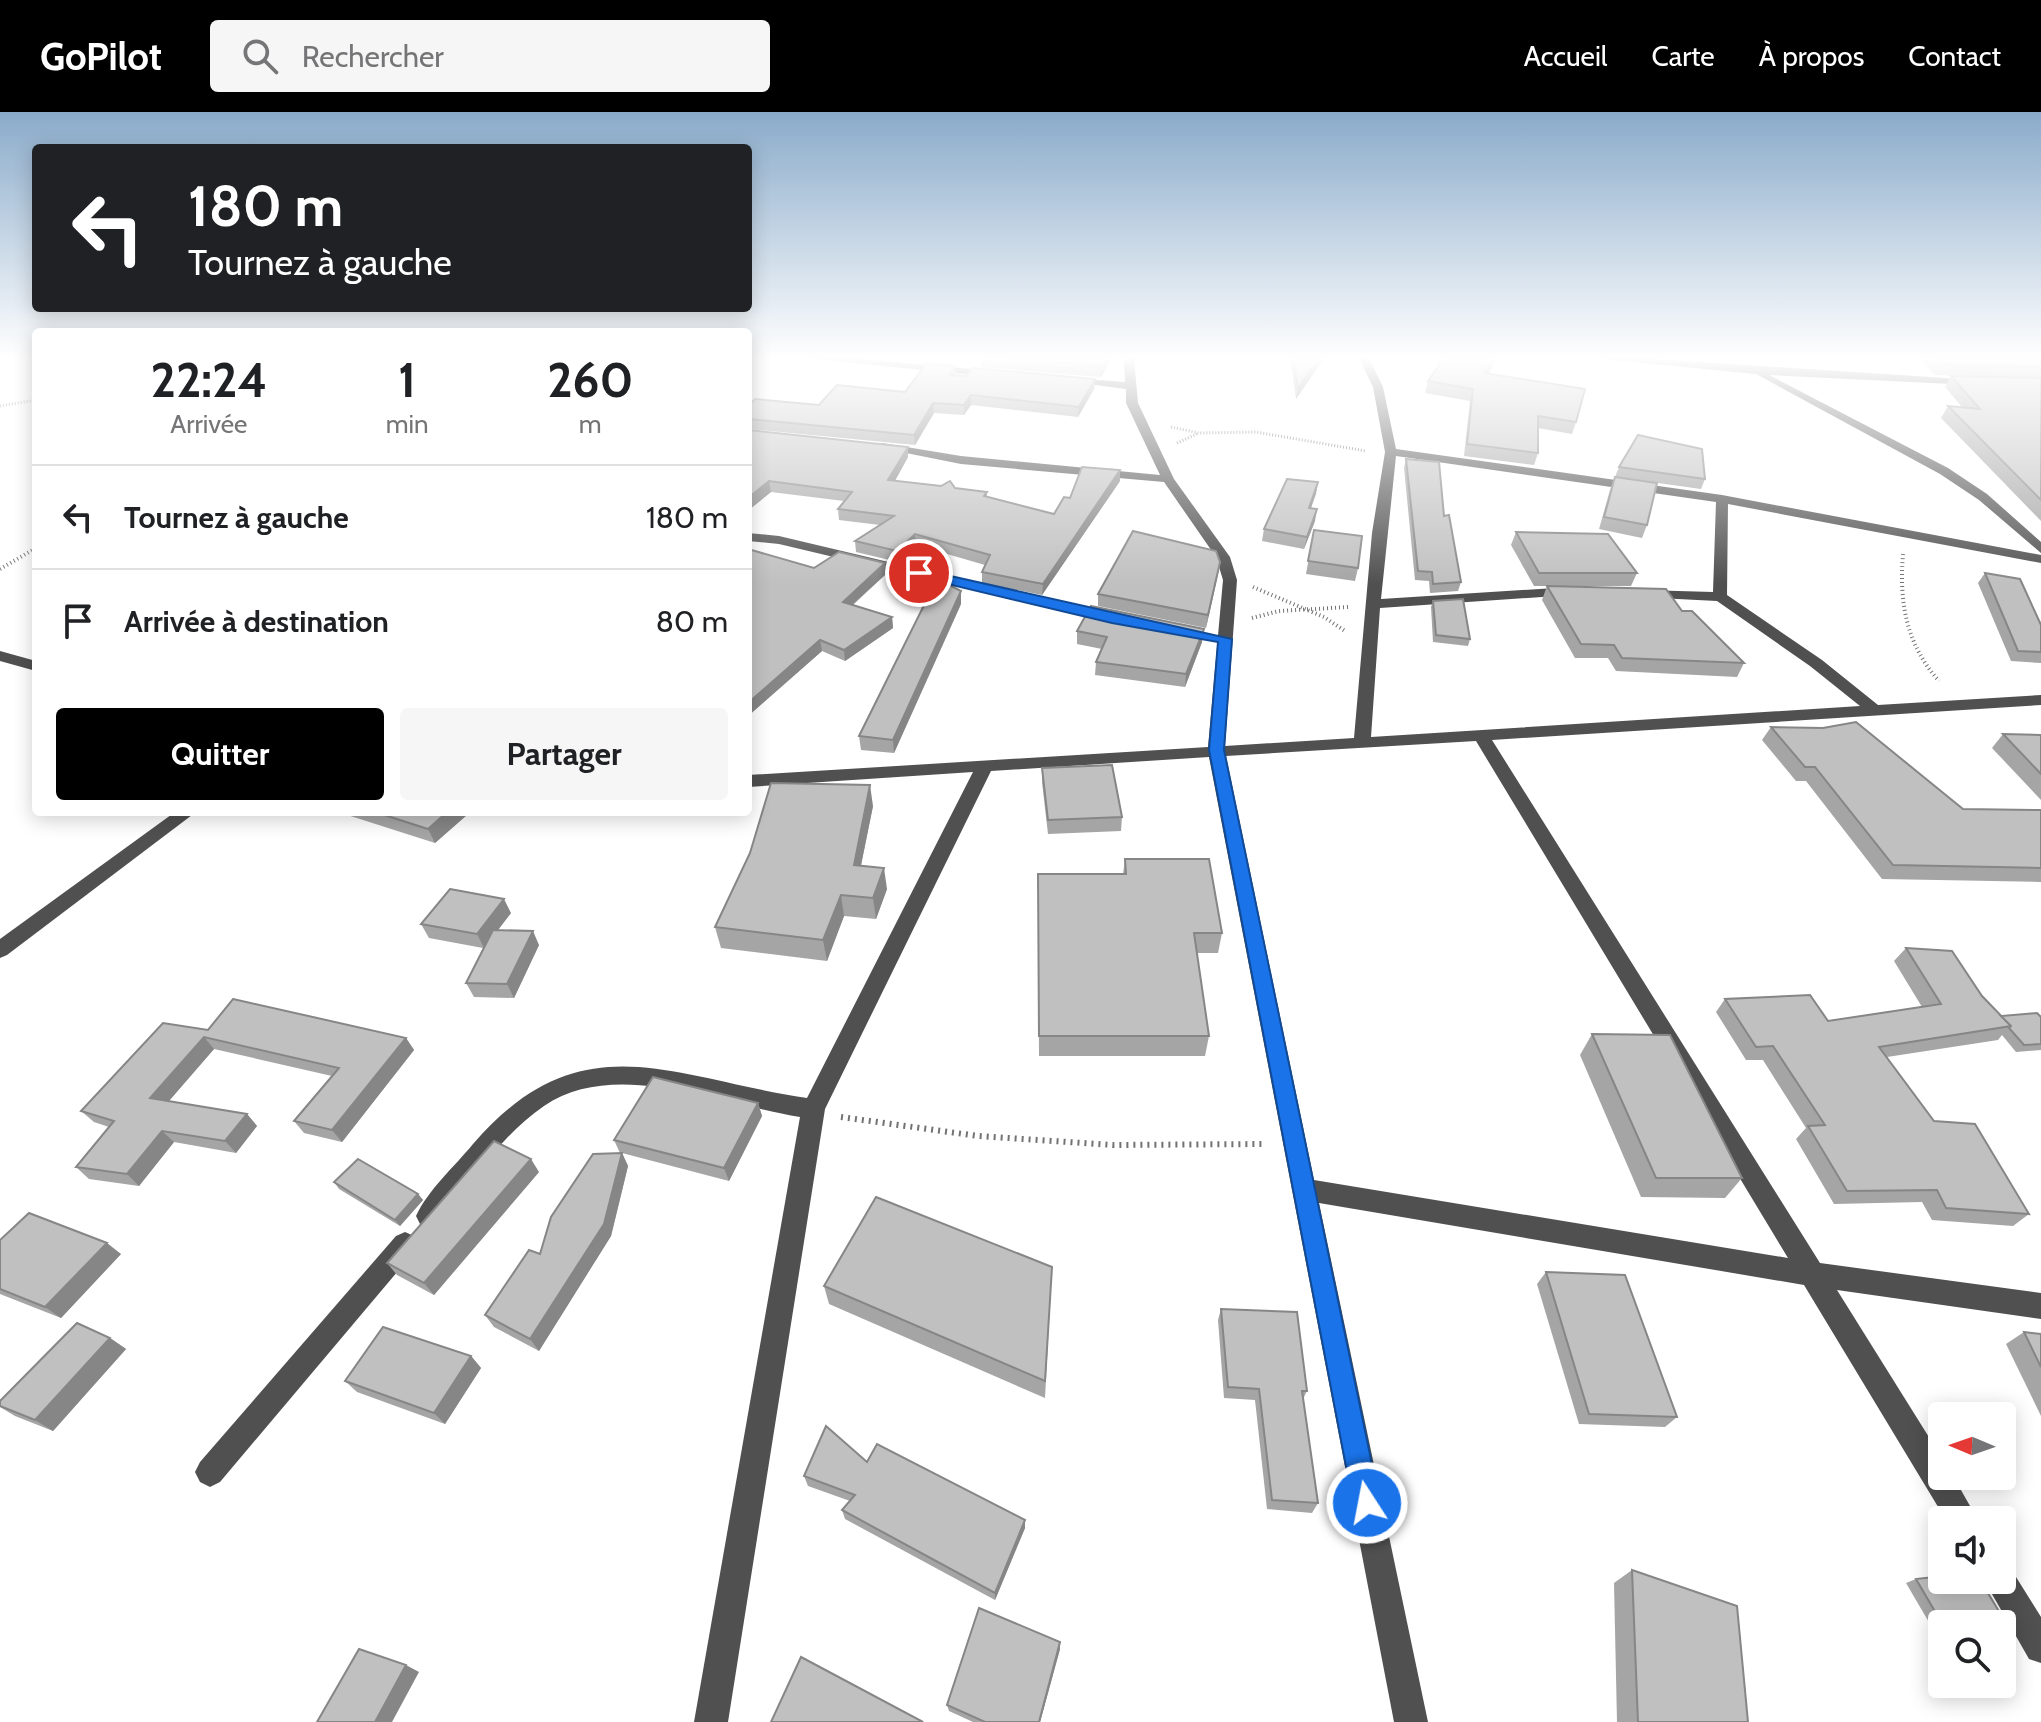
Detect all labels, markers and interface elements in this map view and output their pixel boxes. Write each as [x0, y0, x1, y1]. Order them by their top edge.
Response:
search box [210, 20, 770, 92]
text: GoPilot [40, 33, 162, 80]
icon: search [238, 34, 282, 78]
text: Rechercher [302, 38, 444, 75]
text: Accueil [1524, 39, 1607, 73]
text: Carte [1651, 39, 1715, 73]
text: À propos [1759, 39, 1864, 73]
text: Contact [1908, 39, 2001, 73]
text: 180 m [188, 172, 343, 240]
icon: left [56, 176, 160, 280]
text: Tournez à gauche [188, 240, 452, 284]
text: 22:24 [151, 351, 267, 409]
text: 1 [398, 351, 416, 409]
text: 260 [547, 351, 633, 409]
text: Arrivée [170, 408, 247, 440]
text: min [386, 408, 429, 440]
text: m [579, 408, 602, 440]
icon: left [56, 495, 100, 539]
text: Tournez à gauche [124, 499, 349, 536]
text: 180 m [646, 499, 728, 536]
pin [885, 539, 953, 607]
icon: arrive [897, 551, 941, 595]
icon: arrive [56, 599, 100, 643]
text: Arrivée à destination [124, 603, 389, 640]
text: 80 m [656, 603, 728, 640]
button: Quitter [56, 708, 384, 800]
button: Partager [400, 708, 728, 800]
north arrow [1928, 1402, 2016, 1490]
map controls [1928, 1402, 2016, 1698]
position arrow [1325, 1461, 1409, 1545]
button: sound [1928, 1506, 2016, 1594]
button: search [1928, 1610, 2016, 1698]

